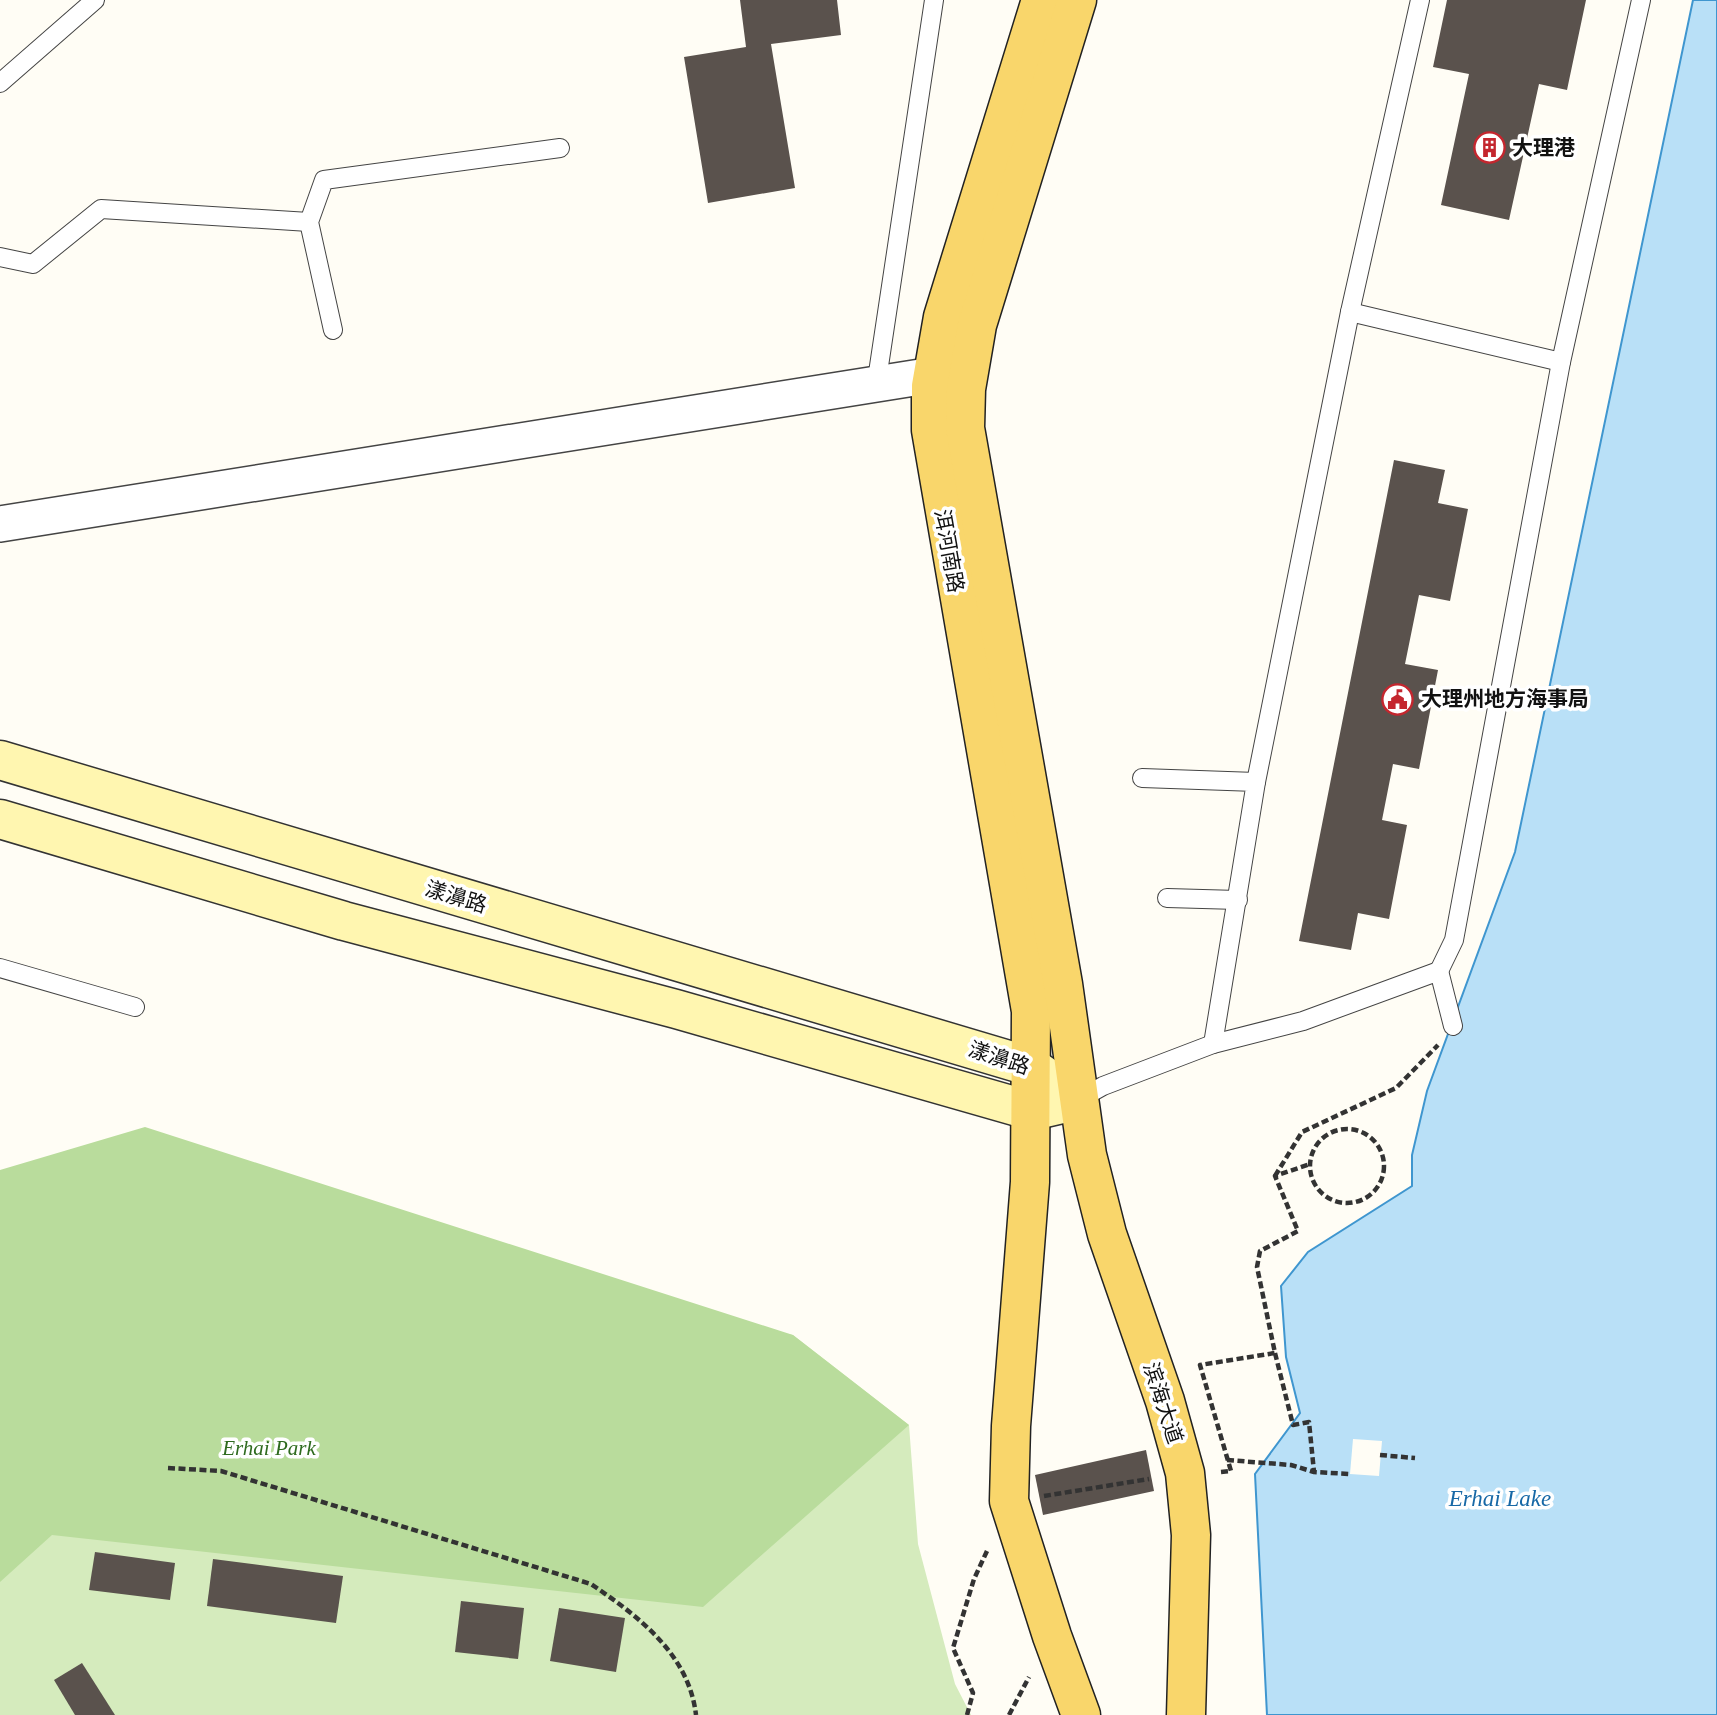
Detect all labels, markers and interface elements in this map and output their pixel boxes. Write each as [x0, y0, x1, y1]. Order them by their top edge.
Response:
building icon: 大理港 [1472, 131, 1506, 165]
place label: 大理港 [1512, 136, 1575, 160]
street label: 洱河南路 [930, 508, 968, 594]
public building icon: 大理州地方海事局 [1381, 682, 1415, 716]
place label: 大理州地方海事局 [1421, 687, 1589, 711]
street label: 漾濞路 [422, 876, 490, 918]
street label: 漾濞路 [965, 1037, 1033, 1079]
street label: 滨海大道 [1139, 1359, 1187, 1447]
park label: Erhai Park [221, 1436, 316, 1460]
water label: Erhai Lake [1448, 1486, 1551, 1511]

